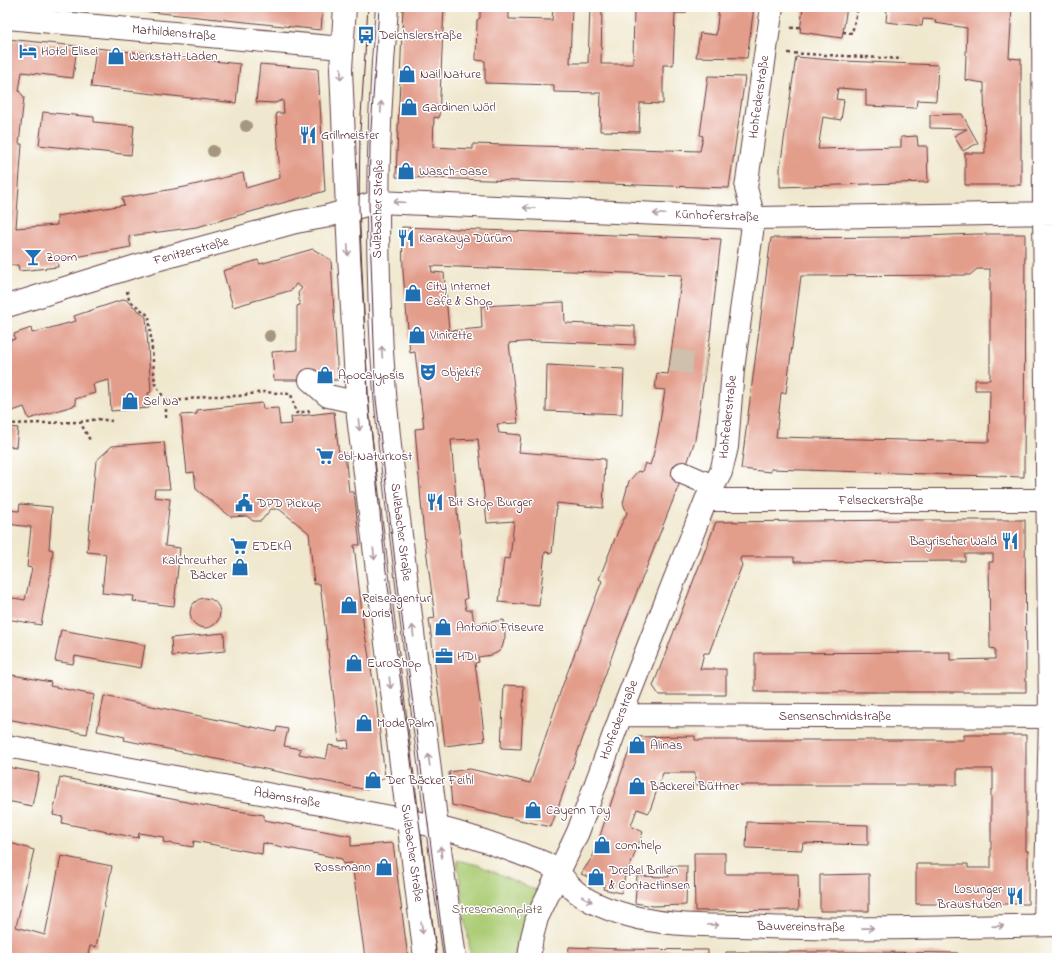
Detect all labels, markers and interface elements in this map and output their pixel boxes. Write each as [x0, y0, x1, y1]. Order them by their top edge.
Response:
street label: Mathildenstraße [131, 20, 217, 46]
bus stop icon: Deichslerstraße [356, 25, 376, 45]
place label: Deichslerstraße [378, 26, 462, 45]
hotel icon: Hotel Elisei [18, 41, 38, 61]
place label: Hotel Elisei [41, 42, 98, 61]
shop icon: Werkstatt-Laden [106, 46, 126, 66]
place label: Werkstatt-Laden [129, 47, 218, 66]
street label: Hohfederstraße [744, 54, 774, 140]
shop icon: Nail Nature [397, 64, 417, 84]
place label: Nail Nature [420, 65, 481, 84]
one-way arrow [337, 67, 345, 80]
shop icon: Gardinen Wörl [399, 97, 419, 117]
place label: Gardinen Wörl [422, 98, 496, 117]
one-way arrow [377, 101, 384, 114]
restaurant icon: Grillmeister [298, 125, 318, 145]
place label: Grillmeister [321, 126, 380, 145]
street label: Sulzbacher Straße [368, 159, 388, 259]
shop icon: Wasch-Oase [396, 161, 416, 181]
place label: Wasch-Oase [419, 162, 488, 181]
one-way arrow [393, 199, 406, 206]
one-way arrow [523, 205, 536, 212]
street label: Künhoferstraße [675, 205, 759, 227]
one-way arrow [653, 210, 666, 218]
restaurant icon: Karakaya Dürüm [396, 228, 416, 248]
place label: Karakaya Dürüm [419, 229, 512, 249]
street label: Fenitzerstraße [150, 232, 231, 270]
one-way arrow [345, 243, 352, 256]
bar icon: Zoom [23, 247, 43, 267]
place label: Zoom [46, 248, 77, 267]
place label: City Internet Cafe & Shop [426, 277, 493, 311]
shop icon: City Internet Cafe & Shop [403, 283, 423, 303]
shop icon: Vinirette [407, 325, 427, 345]
place label: Vinirette [429, 326, 472, 345]
one-way arrow [378, 346, 386, 359]
theatre icon: Objektf [418, 362, 438, 382]
place label: Objektf [441, 363, 482, 382]
shop icon: Apocalypsis [315, 365, 335, 385]
place label: Apocalypsis [338, 366, 405, 386]
street label: Hohfederstraße [714, 374, 742, 460]
shop icon: Sel Na [120, 391, 140, 411]
place label: Sel Na [143, 392, 178, 411]
one-way arrow [355, 418, 362, 431]
supermarket icon: ebl-Naturkost [315, 446, 335, 466]
place label: ebl-Naturkost [338, 447, 413, 466]
street label: Sulzbacher Straße [386, 482, 416, 582]
street label: Felseckerstraße [838, 491, 924, 510]
restaurant icon: Bit Stop Burger [425, 492, 445, 512]
public building icon: DPD Pickup [234, 493, 254, 513]
place label: Bit Stop Burger [447, 493, 533, 513]
place label: DPD Pickup [256, 494, 321, 513]
restaurant icon: Bayrischer Wald [1000, 531, 1020, 551]
place label: Bayrischer Wald [908, 532, 998, 552]
supermarket icon: EDEKA [229, 536, 249, 556]
place label: EDEKA [252, 537, 292, 556]
one-way arrow [370, 547, 378, 560]
place label: Kalchreuther Bäcker [162, 551, 228, 585]
shop icon: Kalchreuther Bäcker [230, 557, 250, 577]
place label: Reiseagentur Noris [362, 589, 432, 623]
shop icon: Reiseagentur Noris [339, 595, 359, 615]
shop icon: Antonio Friseure [433, 617, 453, 637]
place label: Antonio Friseure [456, 618, 544, 637]
one-way arrow [409, 625, 417, 638]
office icon: HDI [434, 646, 454, 666]
place label: HDI [457, 647, 477, 666]
shop icon: EuroShop [344, 653, 364, 673]
place label: EuroShop [367, 654, 421, 673]
one-way arrow [386, 676, 394, 689]
street label: Hohfederstraße [595, 677, 643, 763]
street label: Sensenschmidstraße [779, 707, 891, 726]
shop icon: Mode Palm [354, 713, 374, 733]
place label: Mode Palm [377, 714, 434, 733]
shop icon: Alinas [627, 735, 647, 755]
place label: Alinas [650, 736, 683, 755]
one-way arrow [425, 754, 433, 767]
shop icon: Der Bäcker Feihl [363, 770, 383, 790]
place label: Der Bäcker Feihl [385, 771, 474, 790]
shop icon: Bäckerei Büttner [627, 776, 647, 796]
place label: Bäckerei Büttner [649, 777, 740, 796]
street label: Adamstraße [252, 783, 322, 813]
shop icon: Cayenn Toy [523, 800, 543, 820]
place label: Cayenn Toy [546, 801, 610, 821]
street label: Sulzbacher Straße [396, 803, 428, 903]
shop icon: com.help [592, 835, 612, 855]
place label: com.help [615, 836, 662, 855]
one-way arrow [437, 845, 445, 858]
shop icon: Rossmann [374, 857, 394, 877]
place label: Rossmann [314, 858, 371, 877]
place label: Dreßel Brillen & Contactlinsen [608, 861, 690, 895]
shop icon: Dreßel Brillen & Contactlinsen [586, 867, 606, 887]
place label: Losunger Braustuben [936, 880, 1003, 914]
restaurant icon: Losunger Braustuben [1005, 886, 1025, 906]
one-way arrow [581, 896, 593, 903]
park label: Stresemannplatz [452, 900, 543, 919]
street label: Bauvereinstraße [756, 917, 845, 937]
one-way arrow [418, 921, 425, 934]
one-way arrow [706, 921, 719, 929]
one-way arrow [991, 922, 1004, 930]
one-way arrow [861, 924, 874, 932]

